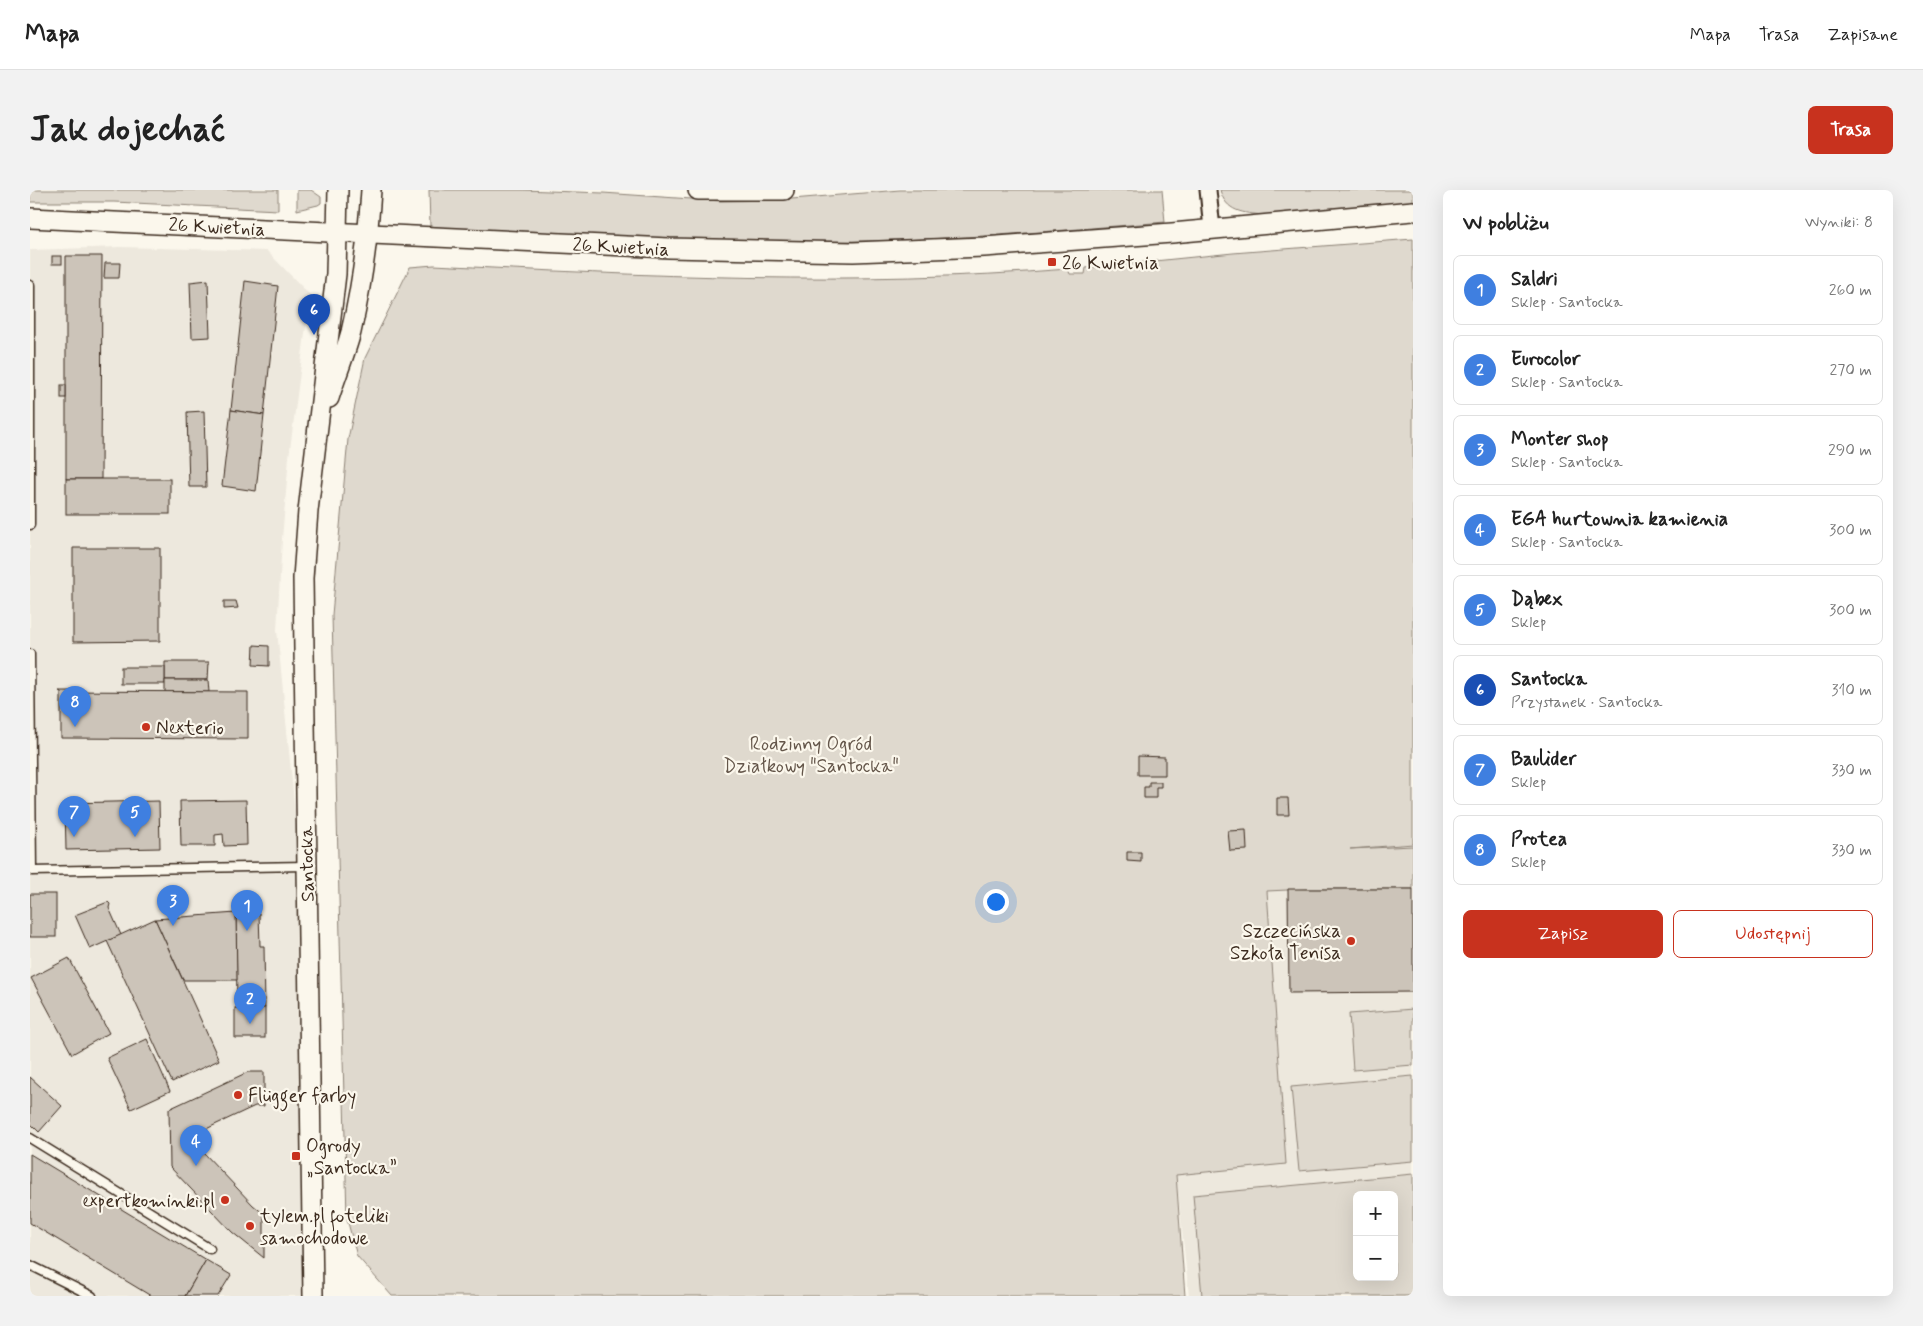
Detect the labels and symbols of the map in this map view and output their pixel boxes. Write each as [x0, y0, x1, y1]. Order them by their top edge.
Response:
street label: 26 Kwietnia [168, 212, 266, 243]
street label: 26 Kwietnia [572, 232, 670, 263]
place label: 26 Kwietnia [1062, 251, 1159, 276]
marker: 26 Kwietnia [1046, 256, 1058, 268]
pin: 6 [298, 294, 330, 335]
pin: 8 [59, 686, 91, 727]
place label: Nexterio [156, 716, 224, 741]
marker: Nexterio [140, 721, 152, 733]
park label: Rodzinny Ogród Działkowy "Santocka" [723, 732, 899, 779]
pin: 7 [58, 796, 90, 837]
pin: 5 [119, 796, 151, 837]
street label: Santocka [294, 825, 321, 902]
pin: 3 [157, 885, 189, 926]
your location [983, 889, 1009, 915]
pin: 1 [231, 890, 263, 931]
place label: Szczecińska Szkoła Tenisa [1230, 919, 1341, 966]
marker: Szczecińska Szkoła Tenisa [1345, 935, 1357, 947]
pin: 2 [234, 983, 266, 1024]
place label: Flügger farby [248, 1084, 356, 1112]
marker: Flügger farby [232, 1089, 244, 1101]
pin: 4 [180, 1125, 212, 1166]
place label: Ogrody „Santocka” [306, 1134, 397, 1181]
marker: Ogrody „Santocka” [290, 1150, 302, 1162]
place label: expertkominki.pl [82, 1189, 215, 1214]
marker: expertkominki.pl [219, 1194, 231, 1206]
place label: tylem.pl foteliki samochodowe [259, 1204, 389, 1251]
marker: tylem.pl foteliki samochodowe [244, 1220, 256, 1232]

